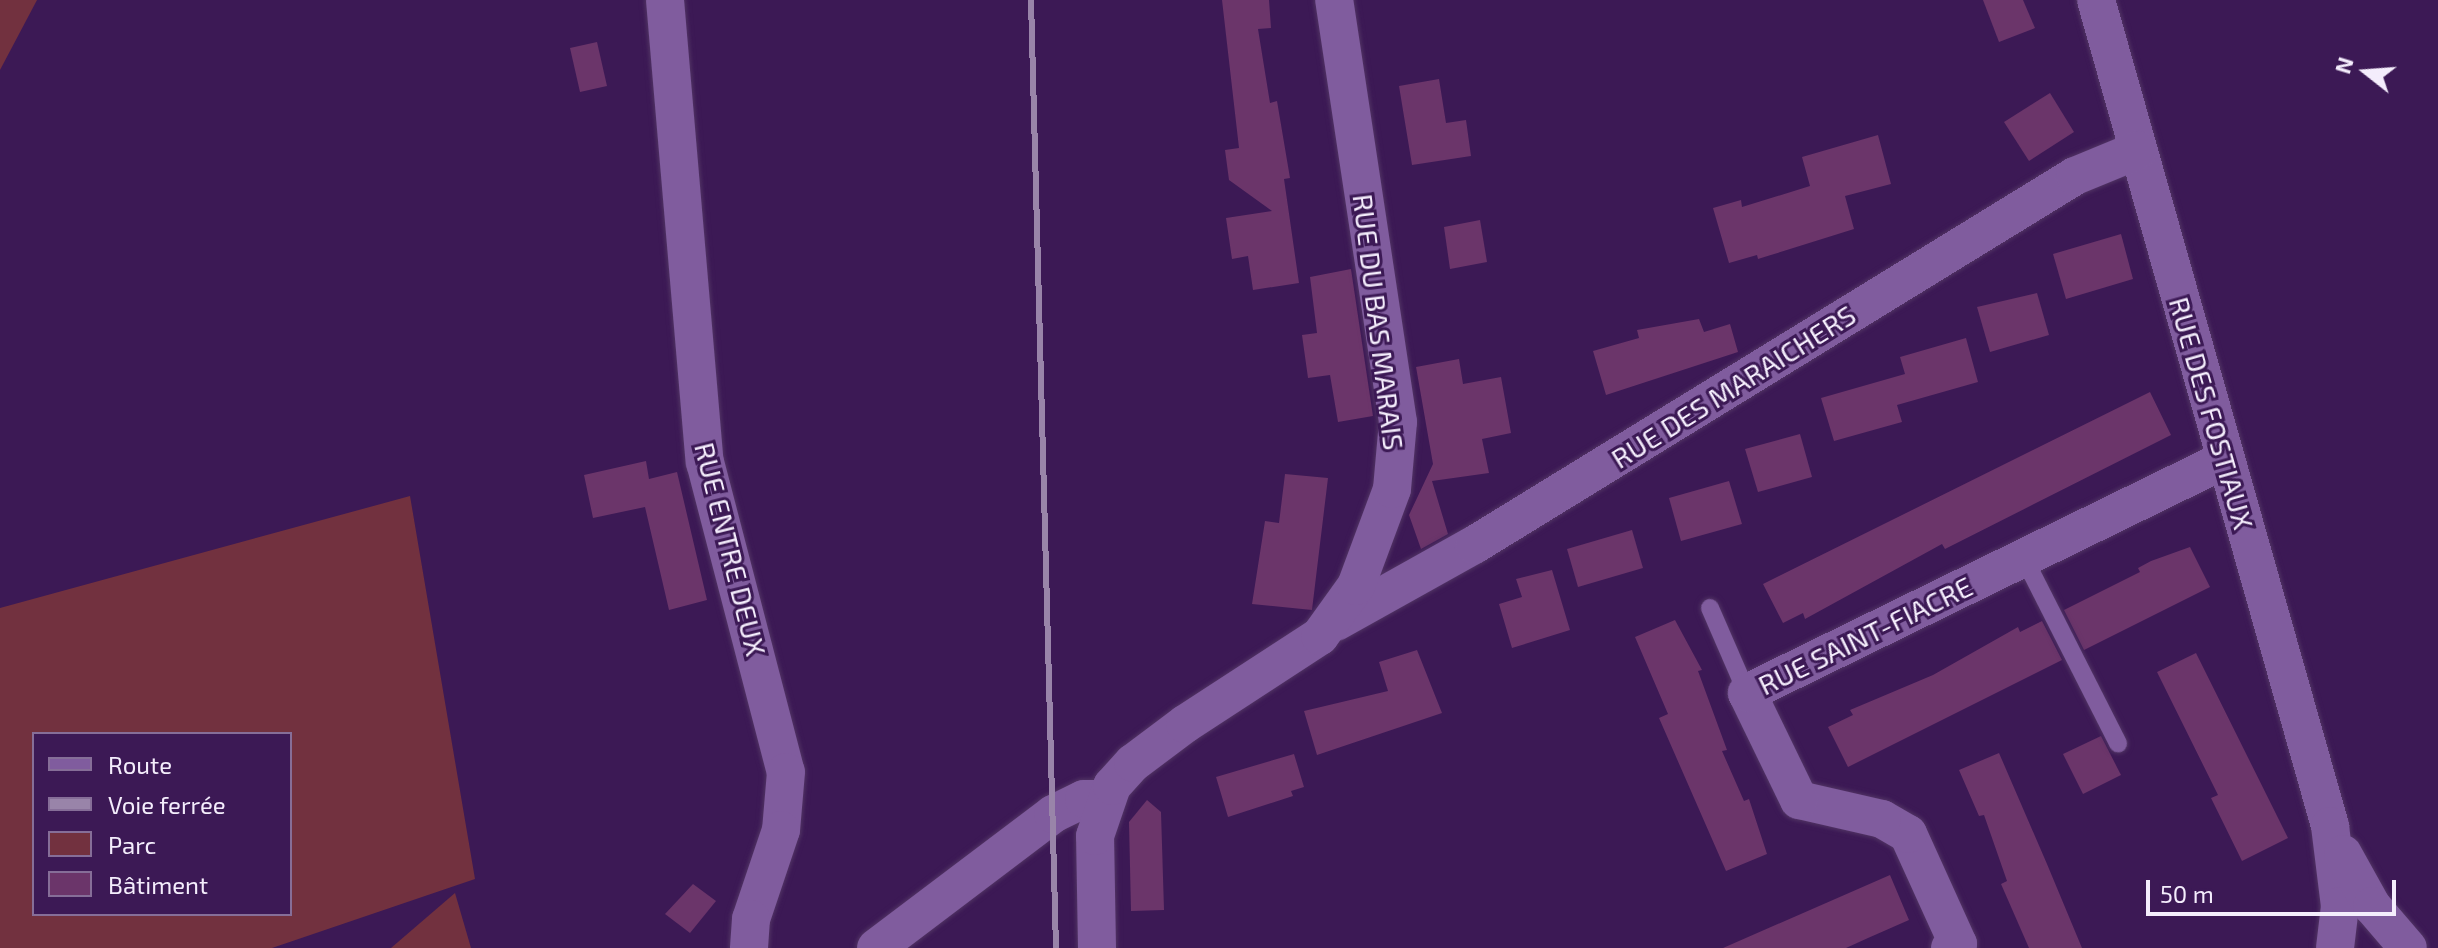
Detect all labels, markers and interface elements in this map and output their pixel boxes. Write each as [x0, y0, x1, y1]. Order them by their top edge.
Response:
north arrow [2326, 32, 2406, 112]
text: N [2328, 54, 2358, 76]
street label: RUE DU BAS MARAIS [1347, 192, 1411, 452]
street label: RUE DES FOSTIAUX [2163, 293, 2261, 533]
street label: RUE DES MARAICHERS [1605, 297, 1861, 475]
street label: RUE ENTRE DEUX [688, 439, 774, 659]
street label: RUE SAINT-FIACRE [1752, 569, 1978, 701]
legend [32, 732, 292, 916]
text: Route [108, 750, 172, 779]
text: Voie ferrée [108, 790, 226, 819]
text: Parc [108, 830, 156, 859]
scale bar [2150, 864, 2400, 914]
text: Bâtiment [108, 870, 208, 899]
text: 50 m [2160, 879, 2214, 908]

